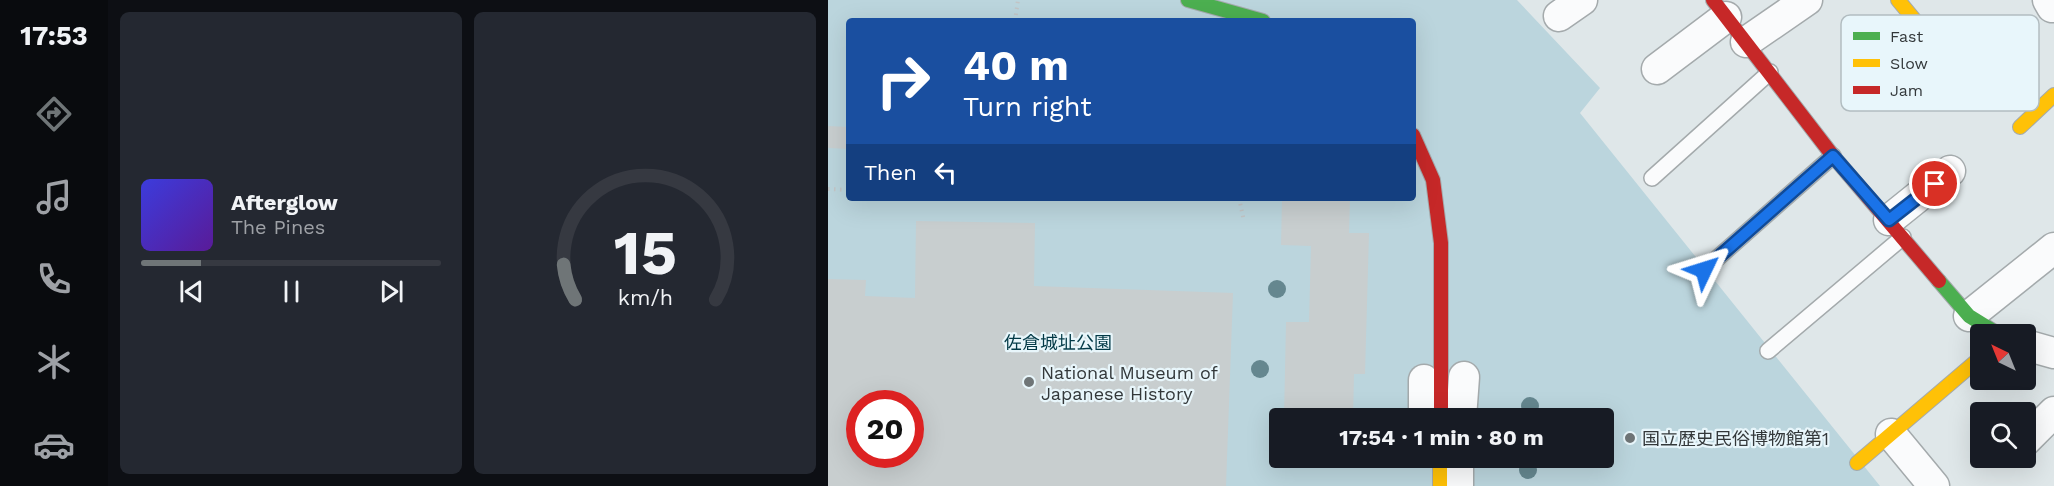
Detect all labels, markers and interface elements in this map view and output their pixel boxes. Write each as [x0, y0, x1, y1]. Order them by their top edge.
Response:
legend [1841, 15, 2039, 111]
text: 17:53 [20, 20, 88, 52]
text: Fast [1890, 27, 1923, 46]
text: 40 m [963, 41, 1069, 90]
icon: right [864, 42, 942, 120]
text: Slow [1890, 54, 1928, 73]
text: Jam [1890, 81, 1923, 100]
text: Turn right [963, 91, 1092, 123]
icon: directions [33, 93, 75, 135]
icon: left [929, 156, 962, 189]
pin [1909, 158, 1960, 209]
text: Then [864, 160, 917, 185]
icon: arrive [1918, 167, 1951, 200]
icon: music [33, 176, 75, 218]
text: Afterglow [231, 190, 338, 215]
text: The Pines [231, 215, 325, 239]
text: 15 [613, 216, 677, 289]
position arrow [1672, 238, 1736, 302]
icon: phone [33, 258, 75, 300]
icon: previous [175, 275, 208, 308]
icon: pause [275, 275, 308, 308]
icon: next [375, 275, 408, 308]
text: km/h [617, 285, 673, 310]
north arrow [1970, 324, 2036, 390]
map controls [1970, 324, 2036, 468]
park label: 佐倉城址公園 [1004, 332, 1112, 353]
icon: climate [33, 341, 75, 383]
place label: National Museum of Japanese History [1041, 362, 1218, 404]
marker: National Museum of Japanese History [1022, 375, 1036, 389]
speed limit sign: 20 [846, 390, 924, 468]
button: search [1970, 402, 2036, 468]
icon: car [33, 424, 75, 466]
text: 17:54 · 1 min · 80 m [1339, 425, 1544, 450]
place label: 国立歴史民俗博物館第1 [1642, 428, 1829, 449]
marker: 国立歴史民俗博物館第1 [1623, 431, 1637, 445]

